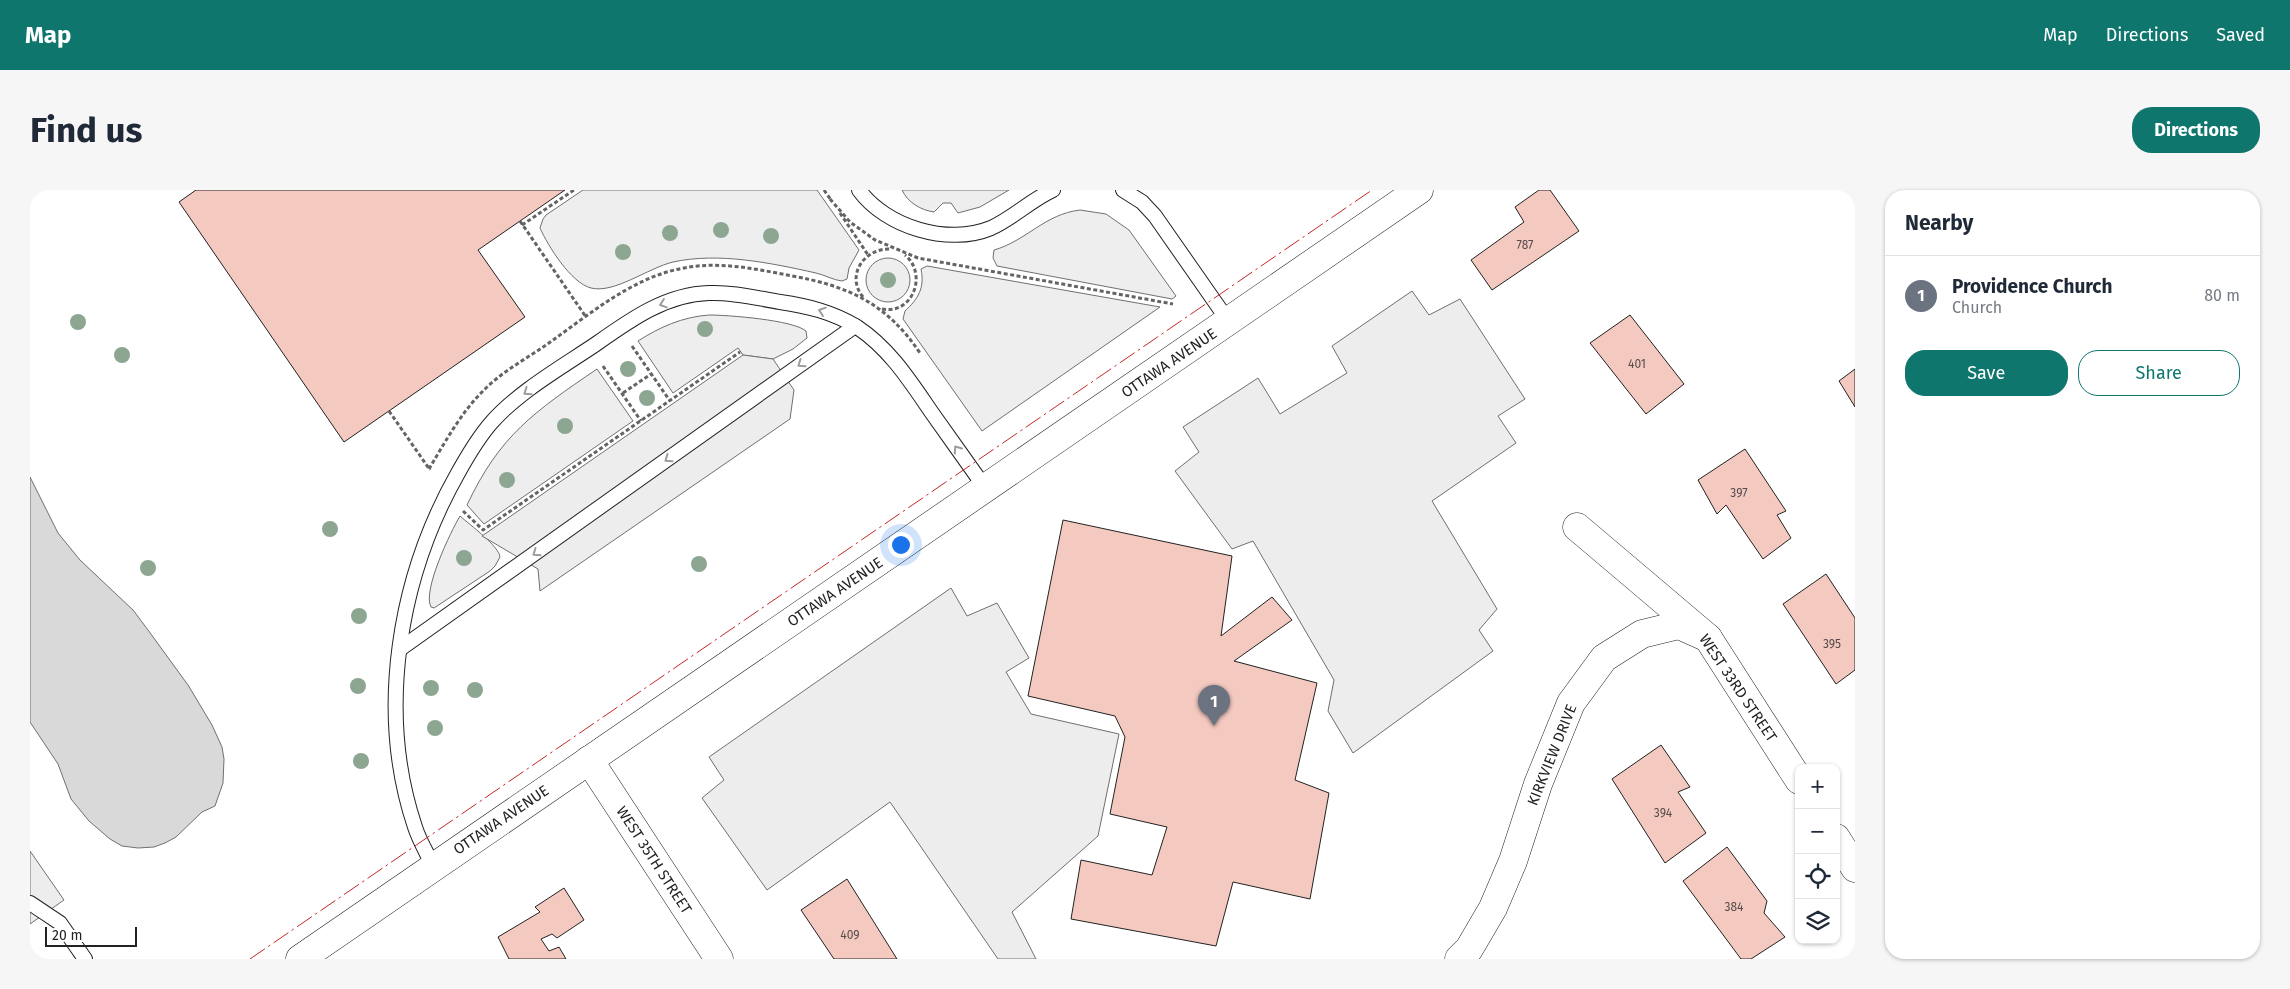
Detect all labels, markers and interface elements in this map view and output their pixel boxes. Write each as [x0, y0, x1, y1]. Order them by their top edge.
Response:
text: Map [25, 21, 71, 49]
text: Map [2043, 24, 2078, 46]
text: Directions [2106, 24, 2188, 46]
text: Saved [2216, 24, 2265, 46]
button: Directions [2132, 107, 2260, 153]
text: Find us [30, 109, 142, 151]
text: Nearby [1905, 210, 1973, 236]
house number: 787 [1517, 238, 1533, 252]
text: Providence Church [1952, 275, 2112, 298]
text: 1 [1917, 286, 1925, 305]
text: 80 m [2204, 286, 2240, 305]
one-way arrow [659, 298, 668, 308]
text: Church [1952, 298, 2002, 317]
one-way arrow [818, 307, 827, 317]
street label: OTTAWA AVENUE [1118, 324, 1220, 402]
button: Save [1905, 350, 2068, 396]
button: Share [2078, 350, 2240, 396]
house number: 401 [1628, 357, 1646, 371]
one-way arrow [797, 358, 807, 367]
one-way arrow [523, 386, 533, 395]
one-way arrow [954, 445, 963, 455]
one-way arrow [665, 453, 674, 461]
house number: 397 [1730, 486, 1748, 500]
your location [888, 532, 914, 558]
one-way arrow [532, 547, 542, 556]
street label: OTTAWA AVENUE [784, 553, 886, 631]
street label: WEST 33RD STREET [1695, 631, 1781, 745]
house number: 395 [1823, 637, 1841, 651]
pin: 1 [1198, 685, 1230, 726]
street label: KIRKVIEW DRIVE [1523, 702, 1581, 808]
map controls [1795, 764, 1840, 944]
button: + [1795, 764, 1840, 809]
street label: OTTAWA AVENUE [450, 781, 552, 859]
street label: WEST 35TH STREET [613, 803, 696, 917]
house number: 394 [1654, 806, 1673, 820]
button: − [1795, 809, 1840, 854]
button: locate [1795, 854, 1840, 899]
button: layers [1795, 899, 1840, 944]
house number: 384 [1725, 900, 1744, 914]
scale bar [45, 924, 138, 947]
text: 20 m [52, 927, 82, 944]
house number: 409 [840, 928, 860, 942]

